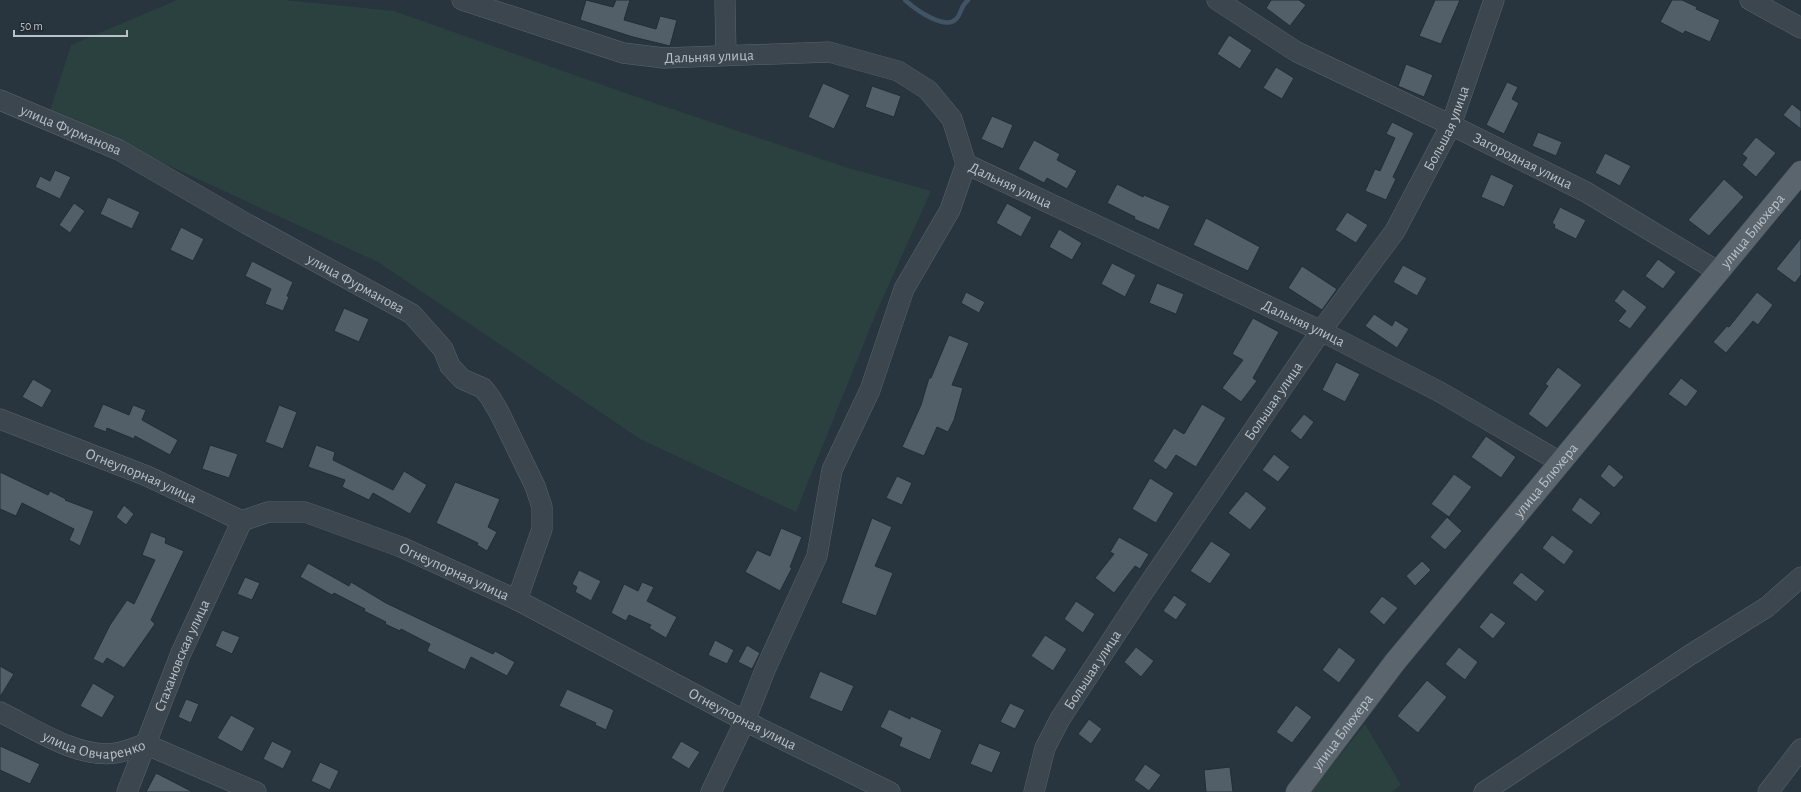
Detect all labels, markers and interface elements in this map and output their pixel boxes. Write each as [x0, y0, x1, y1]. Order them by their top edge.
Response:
scale bar [14, 12, 127, 38]
text: 50 m [20, 20, 43, 32]
street label: Дальняя улица [664, 47, 754, 65]
street label: Большая улица [1421, 84, 1471, 173]
street label: улица Фурманова [17, 102, 124, 158]
street label: Загородная улица [1471, 130, 1575, 192]
street label: Дальняя улица [967, 159, 1054, 211]
street label: улица Блюхера [1717, 191, 1787, 271]
street label: улица Фурманова [304, 250, 407, 316]
street label: Дальняя улица [1260, 297, 1347, 349]
street label: Большая улица [1241, 359, 1305, 443]
street label: улица Блюхера [1510, 440, 1581, 521]
street label: Огнеупорная улица [83, 445, 199, 506]
street label: Огнеупорная улица [397, 540, 512, 603]
street label: Стахановская улица [152, 597, 212, 714]
street label: Большая улица [1061, 627, 1124, 712]
street label: Огнеупорная улица [686, 685, 799, 753]
street label: улица Блюхера [1308, 691, 1376, 774]
street label: улица Овчаренко [39, 728, 147, 761]

